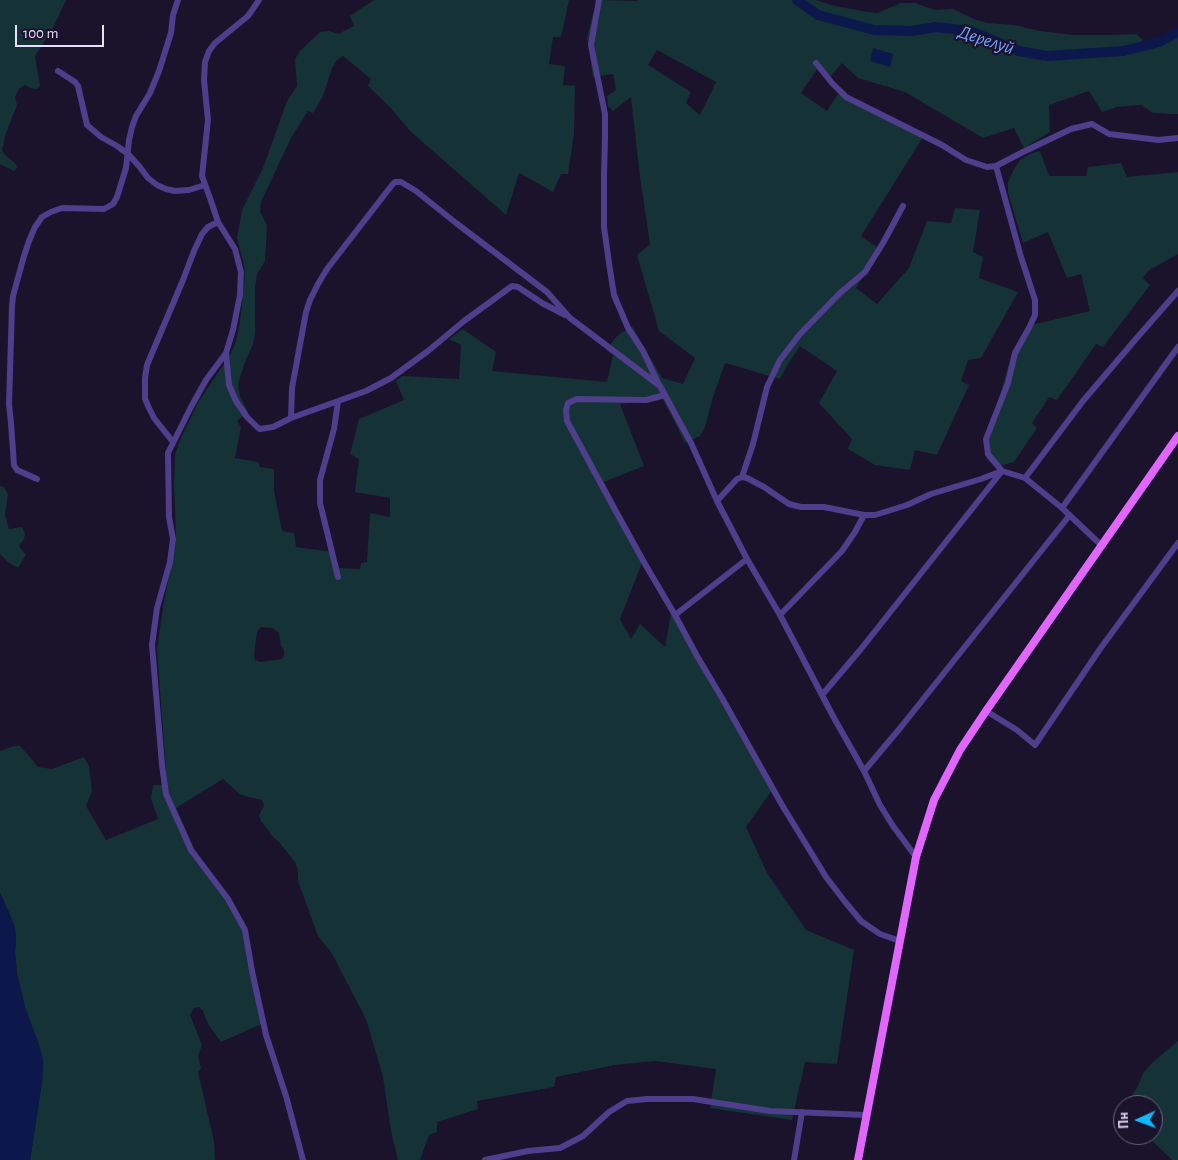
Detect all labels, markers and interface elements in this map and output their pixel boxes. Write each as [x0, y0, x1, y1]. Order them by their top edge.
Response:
scale bar [18, 15, 106, 47]
water label: Дерелуй [955, 20, 1017, 60]
text: 100 m [23, 26, 58, 41]
north arrow [1113, 1095, 1163, 1145]
text: Пн [1117, 1112, 1131, 1129]

